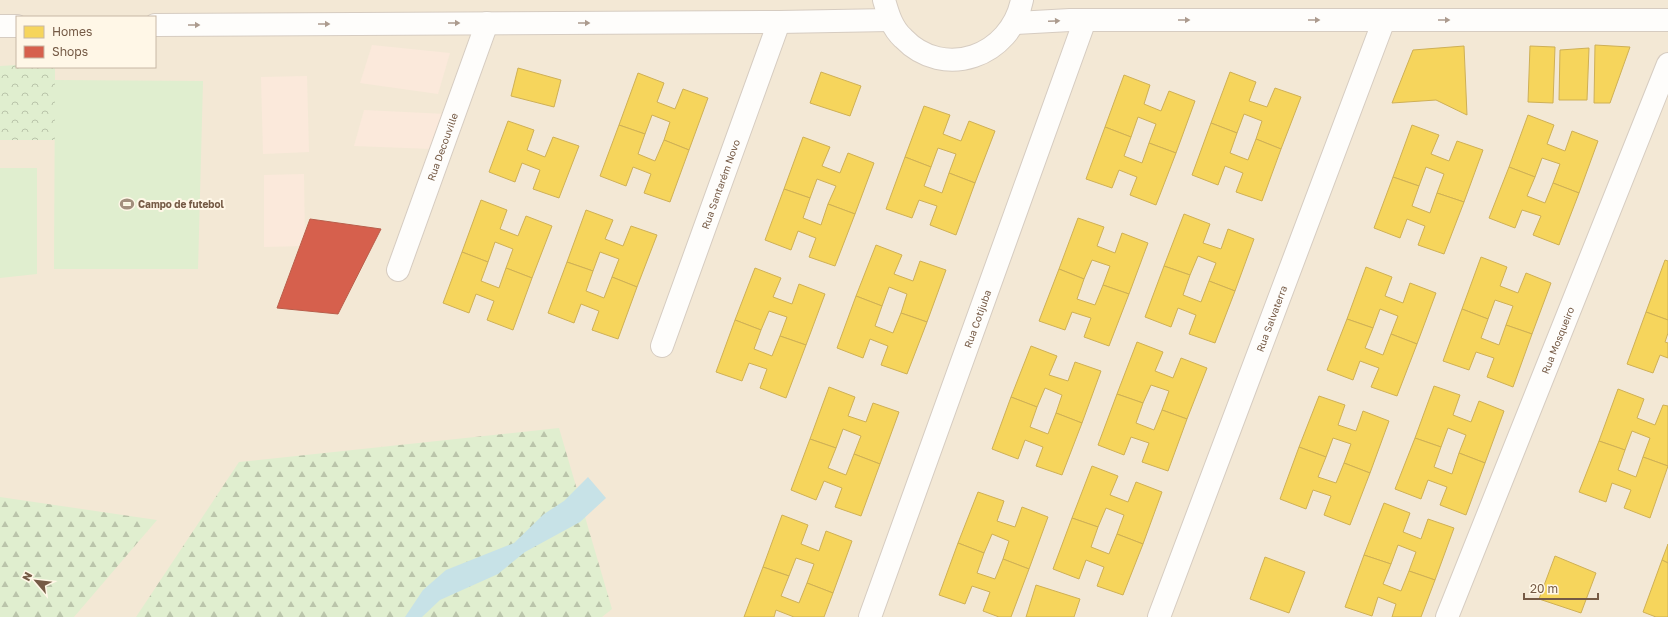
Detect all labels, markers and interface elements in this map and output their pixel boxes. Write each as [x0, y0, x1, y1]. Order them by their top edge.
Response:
legend [16, 16, 156, 68]
one-way arrow [1178, 17, 1191, 23]
one-way arrow [1308, 17, 1321, 23]
one-way arrow [1438, 17, 1451, 23]
one-way arrow [1048, 18, 1060, 25]
one-way arrow [448, 20, 461, 26]
one-way arrow [578, 20, 591, 26]
one-way arrow [318, 21, 331, 27]
one-way arrow [188, 22, 201, 28]
text: Homes [52, 24, 92, 39]
text: Shops [52, 44, 88, 59]
street label: Rua Decouville [425, 111, 460, 182]
street label: Rua Santarém Novo [699, 138, 742, 231]
sports icon: Campo de futebol [119, 196, 135, 212]
place label: Campo de futebol [138, 198, 224, 210]
street label: Rua Salvaterra [1254, 284, 1289, 353]
street label: Rua Cotijuba [961, 288, 993, 349]
street label: Rua Mosqueiro [1539, 305, 1576, 376]
north arrow [16, 561, 56, 601]
text: N [19, 569, 34, 583]
scale bar [1524, 575, 1598, 601]
text: 20 m [1530, 581, 1558, 596]

